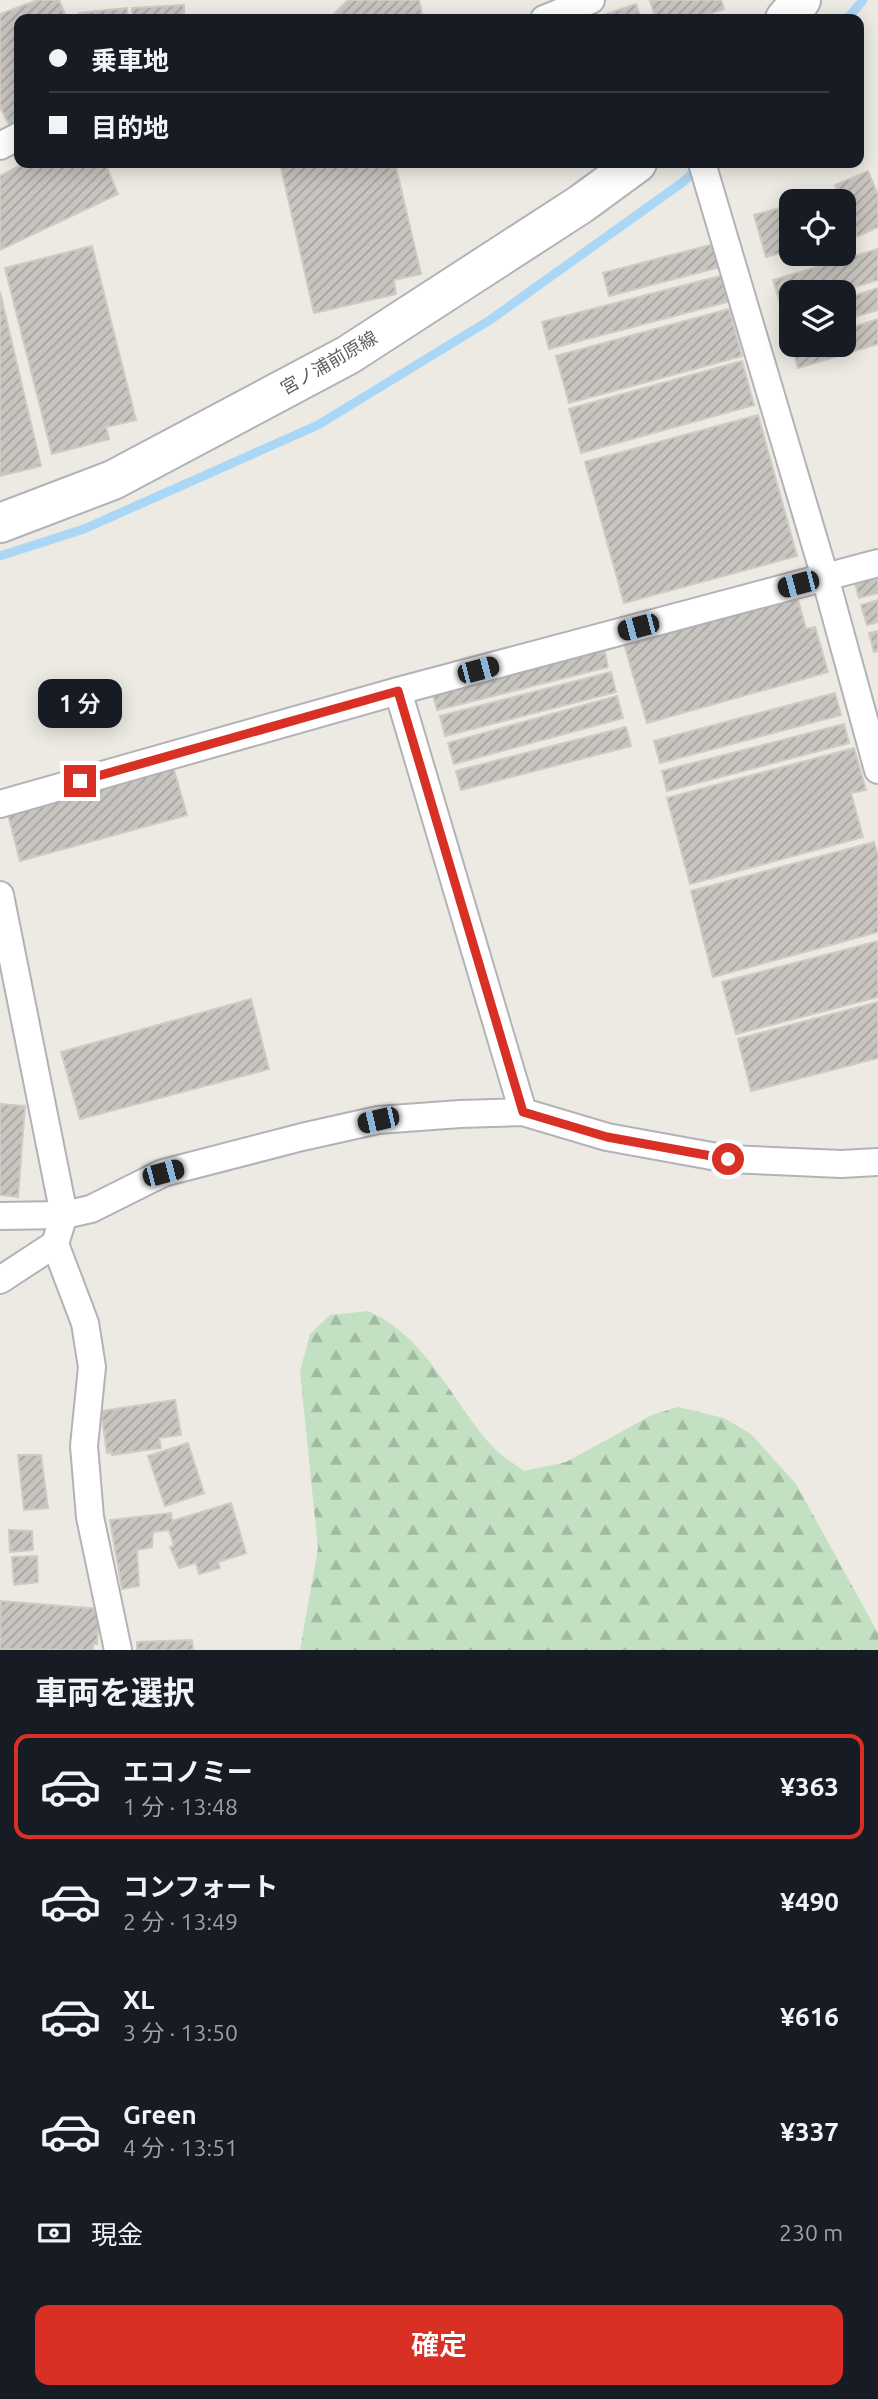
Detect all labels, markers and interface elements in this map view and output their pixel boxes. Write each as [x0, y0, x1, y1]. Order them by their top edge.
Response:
text: 乗車地 [91, 46, 169, 75]
text: 目的地 [91, 113, 169, 142]
map controls [779, 189, 856, 357]
button: locate [779, 189, 856, 266]
button: layers [779, 280, 856, 357]
street label: 宮ノ浦前原線 [277, 326, 380, 398]
car [775, 568, 822, 600]
car [615, 611, 662, 643]
car [455, 654, 502, 686]
callout: 1 分 [38, 680, 122, 728]
text: 1 分 [59, 691, 101, 716]
route end [64, 765, 96, 797]
car [356, 1105, 401, 1135]
route start [712, 1143, 744, 1175]
car [140, 1157, 187, 1189]
text: 車両を選択 [35, 1674, 195, 1710]
icon: car [39, 1755, 102, 1818]
text: エコノミー [123, 1757, 253, 1786]
text: ¥363 [780, 1772, 839, 1801]
text: 1 分 · 13:48 [123, 1794, 238, 1819]
icon: car [39, 1870, 102, 1933]
text: コンフォート [123, 1872, 278, 1901]
text: ¥490 [780, 1887, 839, 1916]
text: 2 分 · 13:49 [123, 1909, 238, 1934]
icon: car [39, 1985, 102, 2048]
text: XL [123, 1985, 154, 2014]
text: ¥616 [780, 2002, 839, 2031]
text: 3 分 · 13:50 [123, 2020, 238, 2045]
icon: car [39, 2100, 102, 2163]
text: Green [123, 2100, 197, 2129]
text: ¥337 [780, 2117, 839, 2146]
text: 4 分 · 13:51 [123, 2135, 238, 2160]
icon: cash [35, 2214, 73, 2252]
text: 現金 [91, 2220, 143, 2249]
text: 230 m [779, 2220, 843, 2245]
button: 確定 [35, 2305, 843, 2385]

